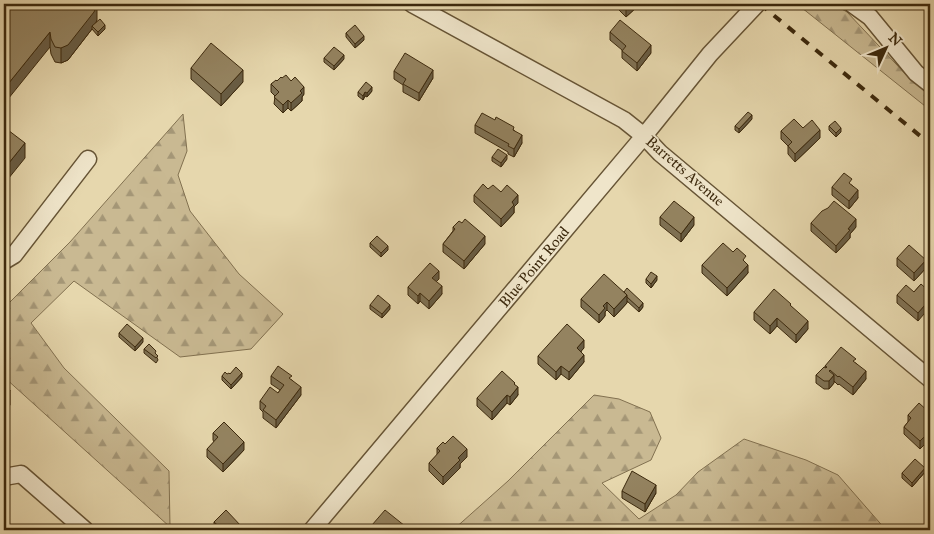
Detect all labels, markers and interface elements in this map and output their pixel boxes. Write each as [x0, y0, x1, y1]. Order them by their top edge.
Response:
north arrow [862, 22, 912, 72]
text: N [885, 29, 905, 50]
street label: Barretts Avenue [642, 132, 728, 210]
street label: Blue Point Road [495, 223, 573, 311]

